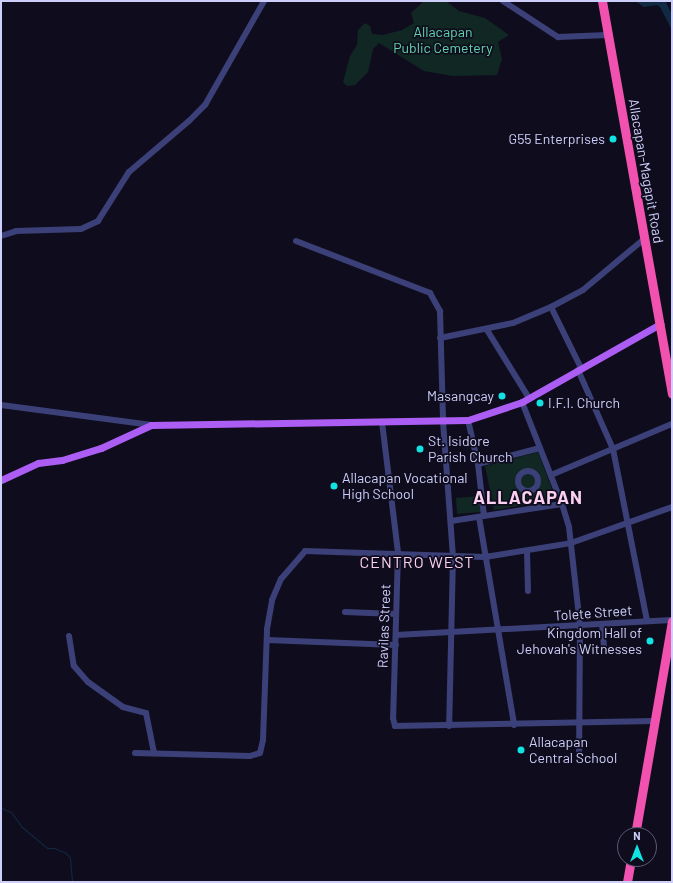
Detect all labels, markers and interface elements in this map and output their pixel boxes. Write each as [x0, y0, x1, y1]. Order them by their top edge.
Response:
park label: Allacapan Public Cemetery [393, 24, 493, 56]
street label: Allacapan-Magapit Road [625, 97, 667, 245]
place label: G55 Enterprises [509, 131, 605, 147]
marker: G55 Enterprises [608, 134, 618, 144]
place label: Masangcay [427, 388, 494, 404]
marker: Masangcay [497, 391, 507, 401]
place label: I.F.I. Church [548, 395, 620, 411]
marker: I.F.I. Church [535, 398, 545, 408]
place label: St. Isidore Parish Church [428, 433, 513, 466]
marker: St. Isidore Parish Church [415, 444, 425, 454]
place label: Allacapan Vocational High School [342, 470, 468, 502]
marker: Allacapan Vocational High School [329, 481, 339, 491]
district label: ALLACAPAN [473, 486, 583, 508]
district label: CENTRO WEST [360, 552, 474, 572]
street label: Ravilas Street [374, 584, 394, 668]
street label: Tolete Street [553, 602, 633, 624]
place label: Kingdom Hall of Jehovah's Witnesses [517, 625, 642, 658]
marker: Kingdom Hall of Jehovah's Witnesses [645, 636, 655, 646]
place label: Allacapan Central School [529, 734, 617, 766]
marker: Allacapan Central School [516, 745, 526, 755]
north arrow [617, 827, 657, 867]
text: N [633, 829, 641, 842]

